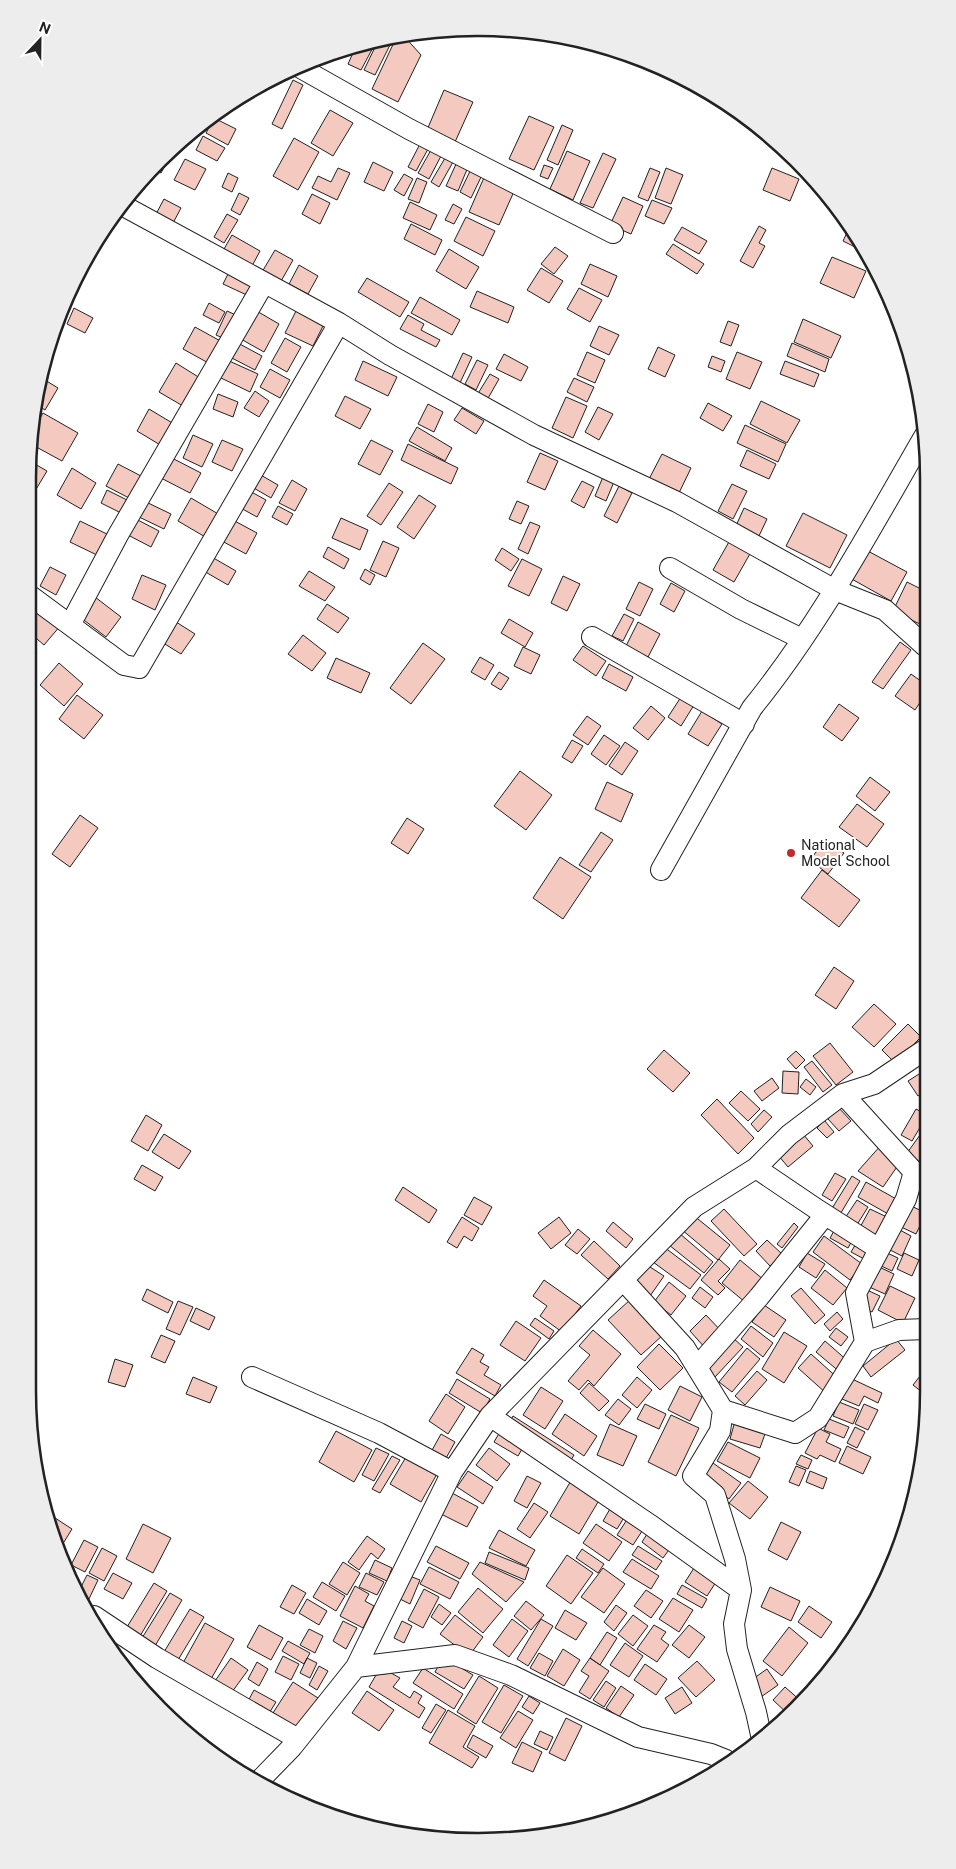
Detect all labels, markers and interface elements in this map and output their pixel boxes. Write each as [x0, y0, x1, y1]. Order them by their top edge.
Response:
north arrow [15, 15, 65, 65]
text: N [37, 18, 53, 37]
place label: National Model School [801, 837, 890, 869]
marker: National Model School [785, 847, 797, 859]

